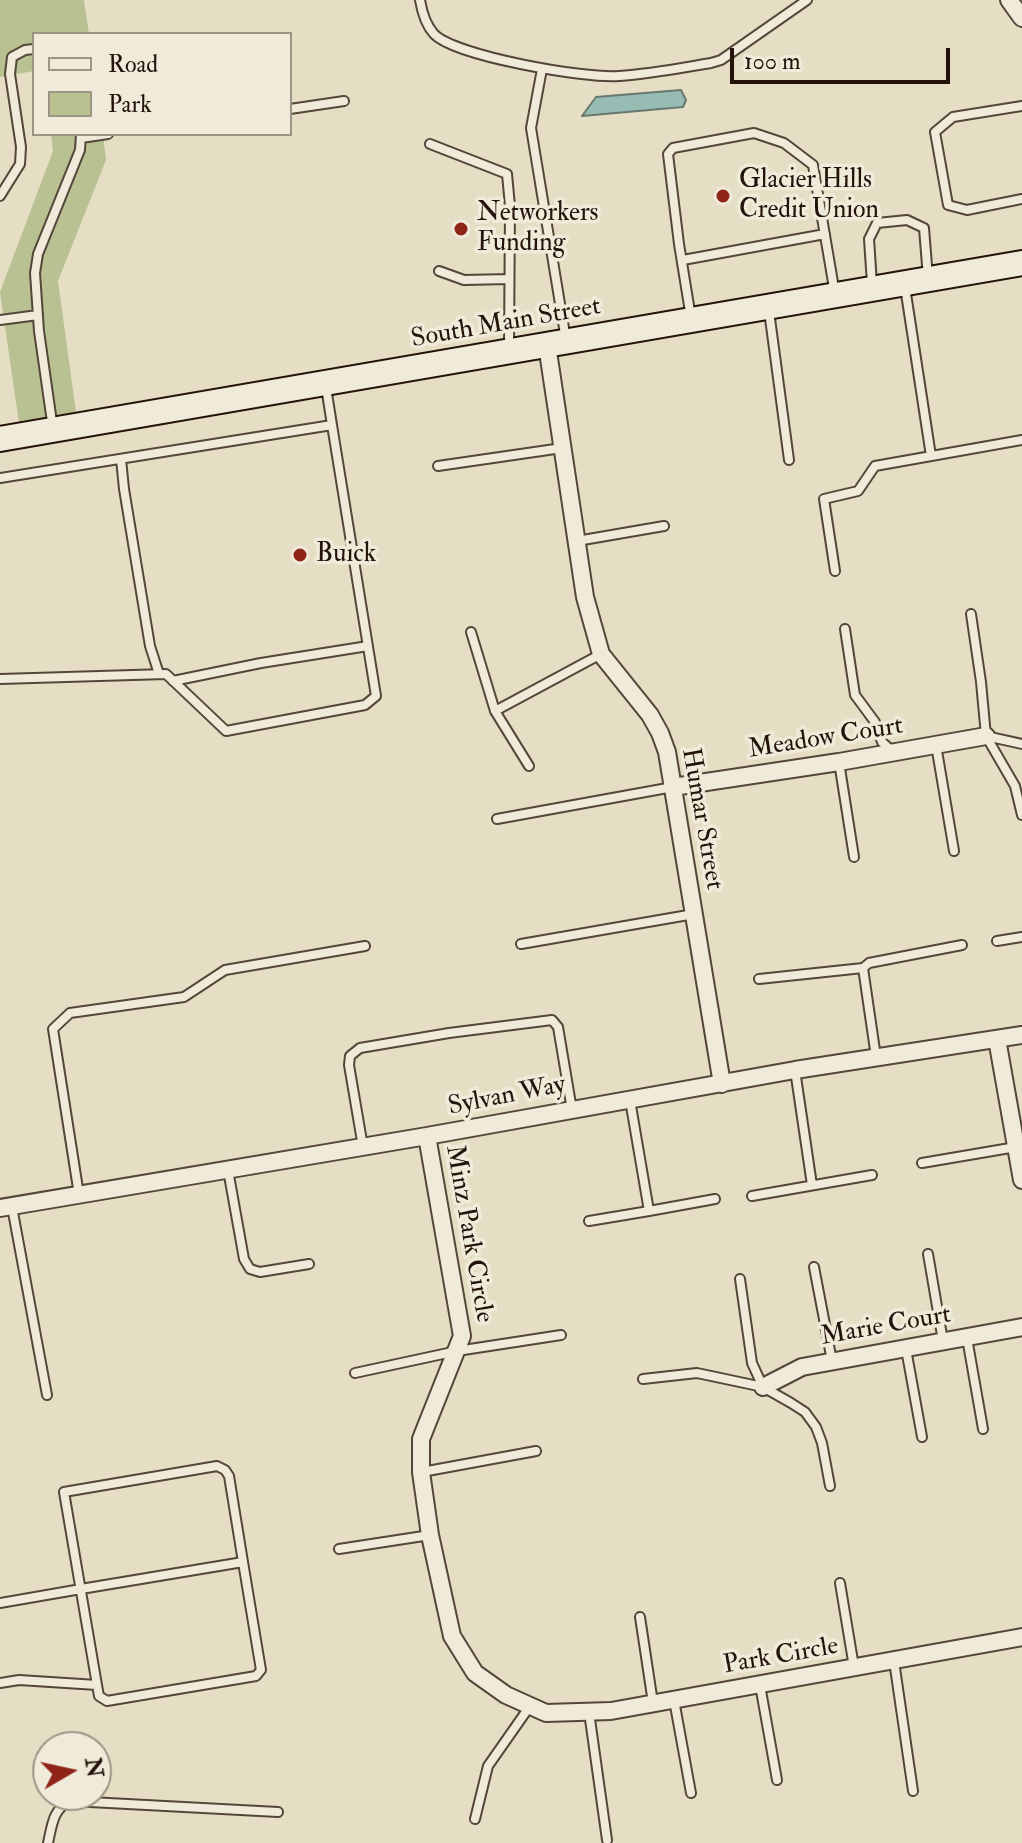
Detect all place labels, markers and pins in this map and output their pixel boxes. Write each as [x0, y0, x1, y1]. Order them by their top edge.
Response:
place label: Glacier Hills Credit Union [739, 165, 879, 226]
marker: Glacier Hills Credit Union [714, 187, 732, 205]
place label: Networkers Funding [477, 198, 599, 260]
marker: Networkers Funding [452, 220, 470, 238]
place label: Buick [316, 539, 376, 571]
marker: Buick [291, 546, 309, 564]

